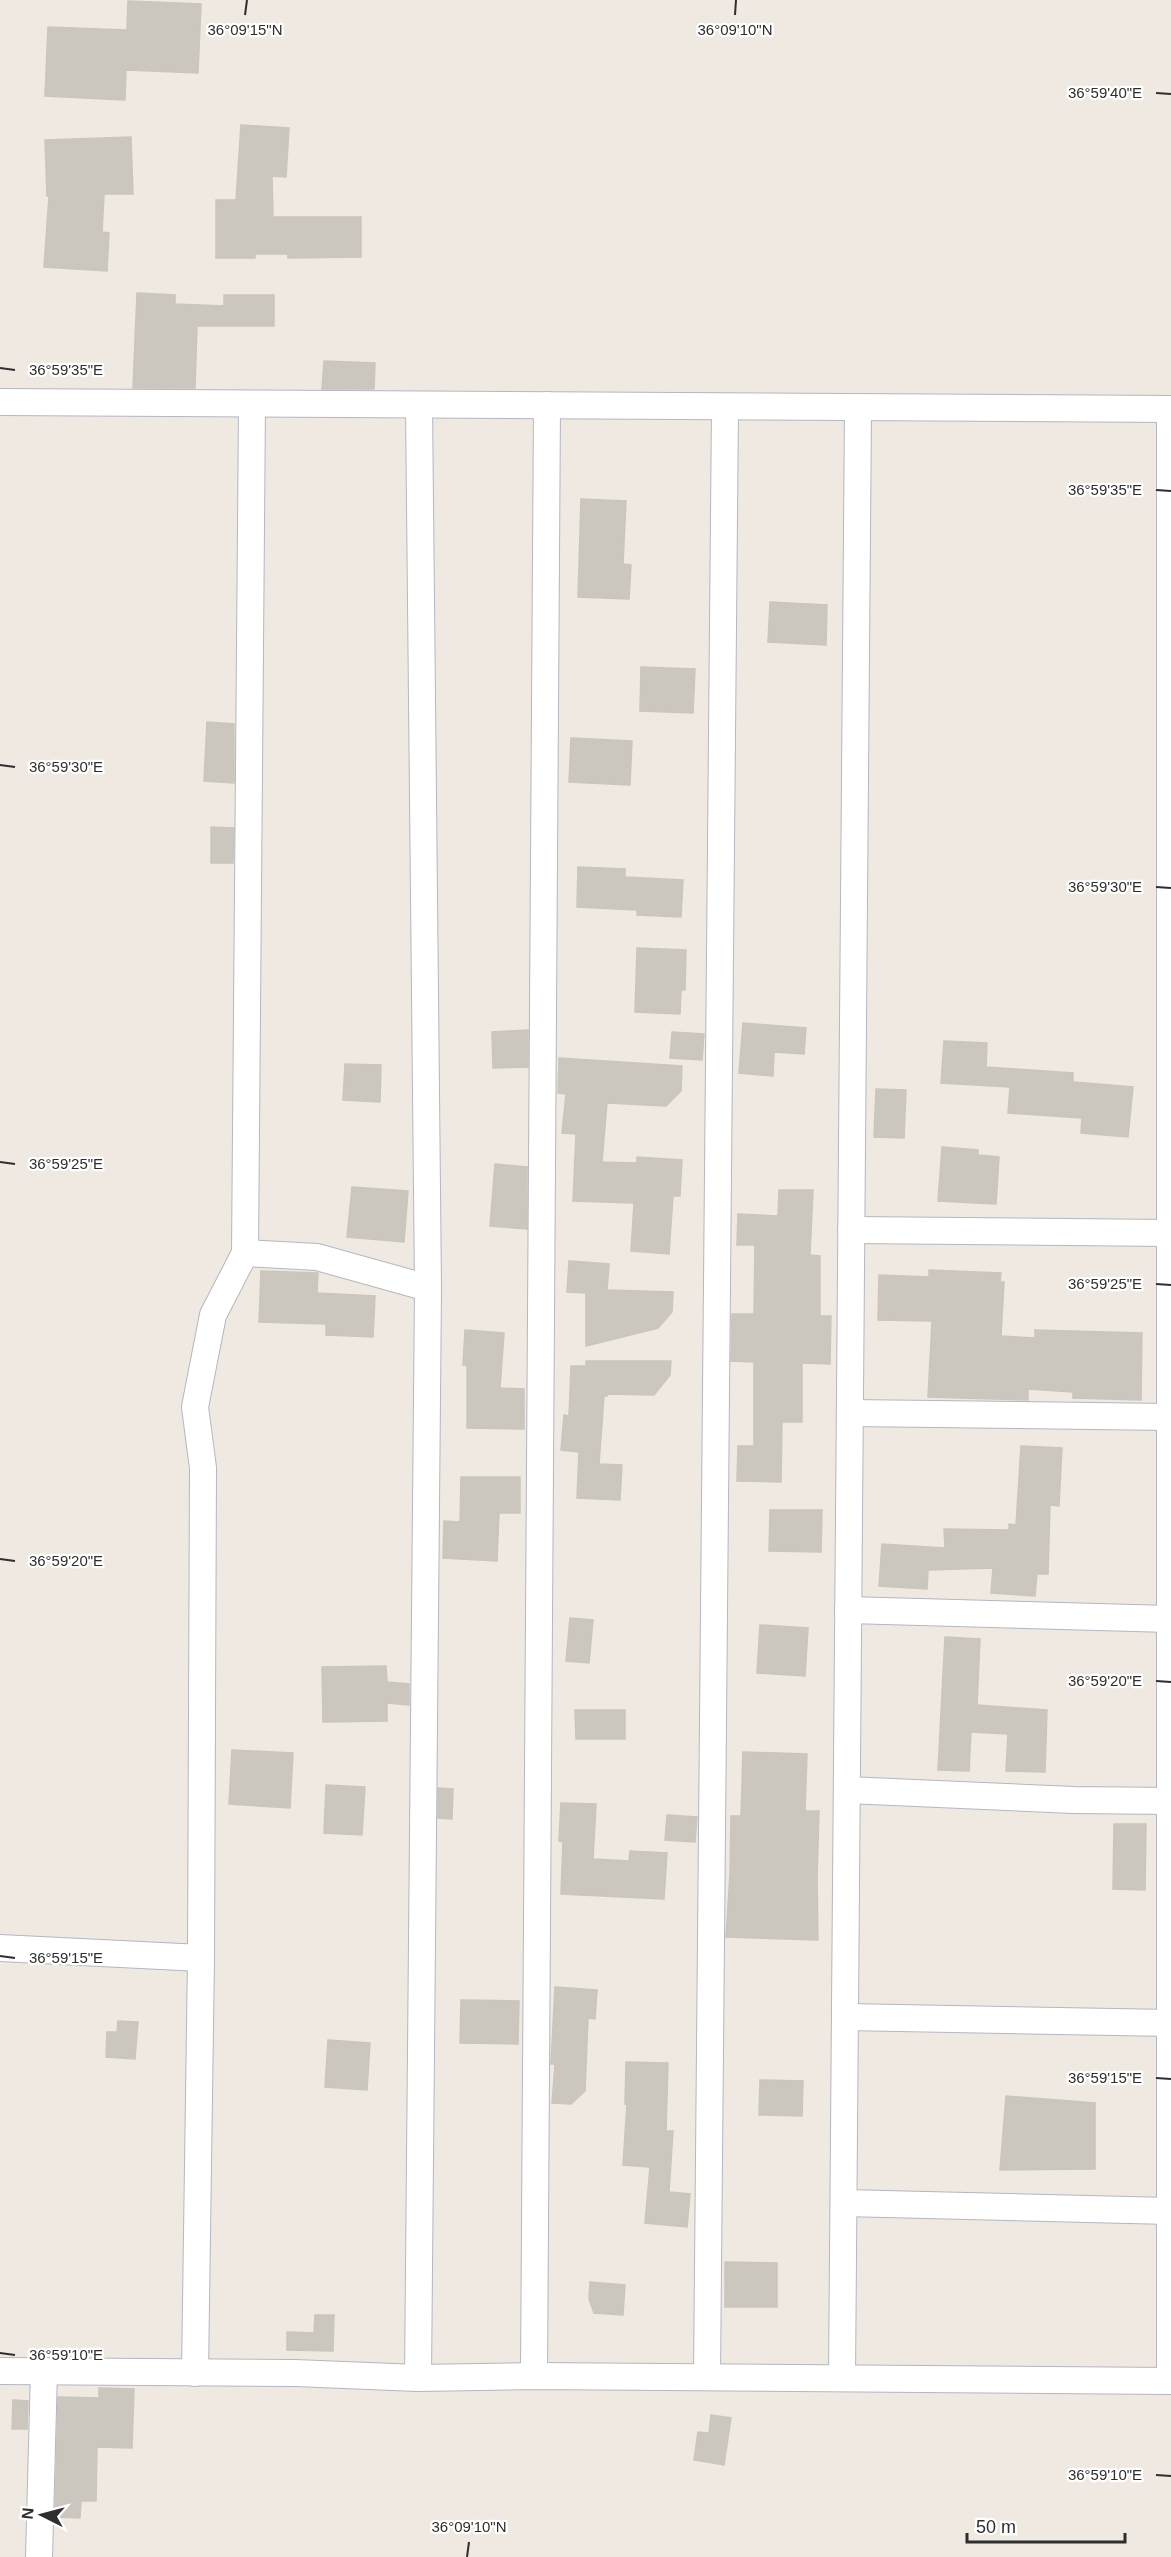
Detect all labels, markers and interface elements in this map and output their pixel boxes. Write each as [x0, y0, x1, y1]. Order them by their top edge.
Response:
text: 36°09'15"N [207, 21, 283, 38]
text: 36°09'10"N [697, 21, 773, 38]
text: 36°59'40"E [1068, 84, 1142, 101]
text: 36°59'35"E [29, 361, 103, 378]
text: 36°59'35"E [1068, 481, 1142, 498]
text: 36°59'30"E [29, 758, 103, 775]
text: 36°59'30"E [1068, 878, 1142, 895]
text: 36°59'25"E [29, 1155, 103, 1172]
text: 36°59'25"E [1068, 1275, 1142, 1292]
text: 36°59'20"E [29, 1552, 103, 1569]
text: 36°59'20"E [1068, 1672, 1142, 1689]
text: 36°59'15"E [29, 1949, 103, 1966]
text: 36°59'15"E [1068, 2069, 1142, 2086]
text: 36°59'10"E [29, 2346, 103, 2363]
text: 36°59'10"E [1068, 2466, 1142, 2483]
north arrow [12, 2485, 72, 2545]
scale bar [967, 2506, 1124, 2544]
text: N [19, 2507, 37, 2520]
text: 50 m [976, 2517, 1016, 2537]
text: 36°09'10"N [431, 2518, 507, 2535]

